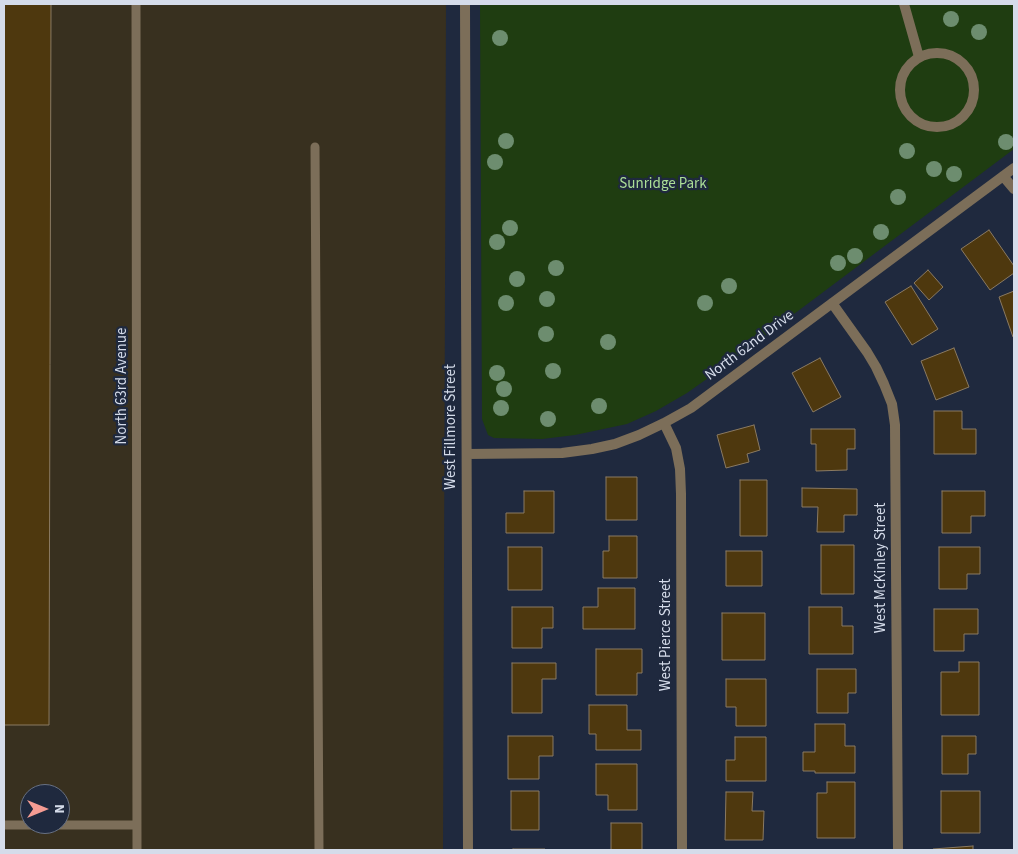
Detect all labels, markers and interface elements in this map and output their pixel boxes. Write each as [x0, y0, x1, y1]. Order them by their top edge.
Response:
park label: Sunridge Park [619, 176, 707, 194]
street label: North 62nd Drive [702, 307, 798, 385]
street label: North 63rd Avenue [114, 328, 132, 444]
street label: West Fillmore Street [443, 364, 461, 490]
street label: West McKinley Street [873, 503, 891, 633]
street label: West Pierce Street [658, 579, 676, 691]
north arrow [20, 784, 70, 834]
text: N [49, 804, 69, 814]

